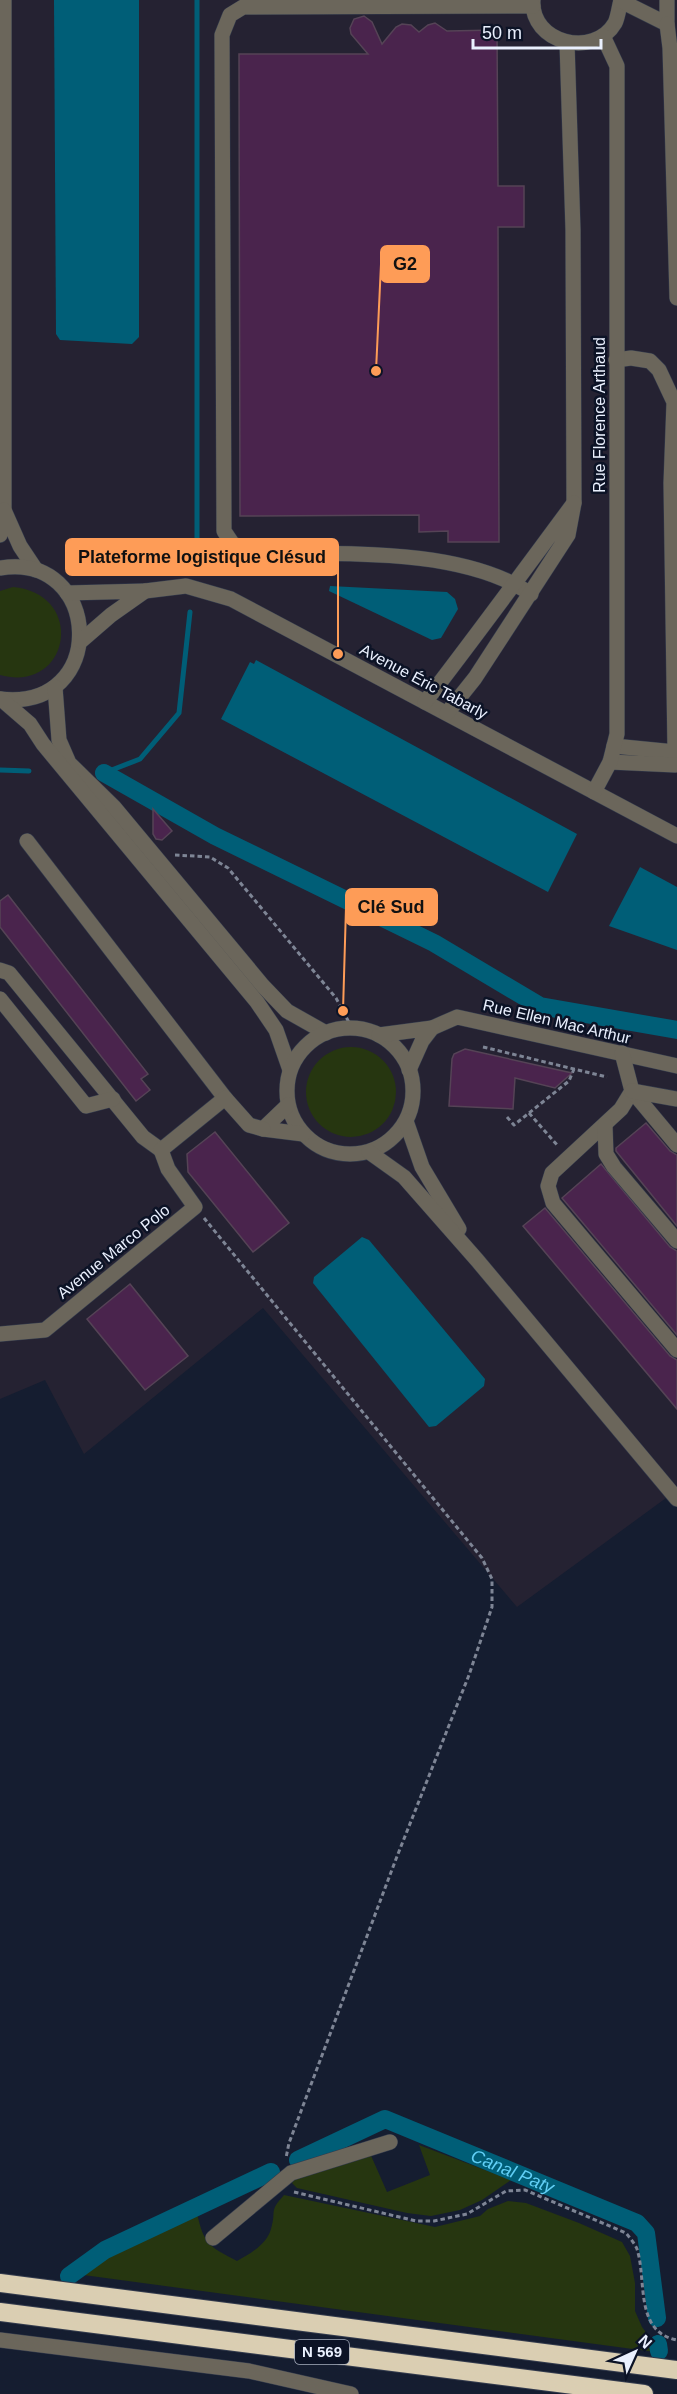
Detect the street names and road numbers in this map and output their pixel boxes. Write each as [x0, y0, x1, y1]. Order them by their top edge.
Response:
street label: Rue Florence Arthaud [591, 337, 608, 493]
street label: Avenue Éric Tabarly [357, 640, 491, 722]
street label: Rue Ellen Mac Arthur [481, 996, 633, 1047]
street label: Avenue Marco Polo [54, 1201, 173, 1302]
road number: N 569 [295, 2340, 349, 2364]

